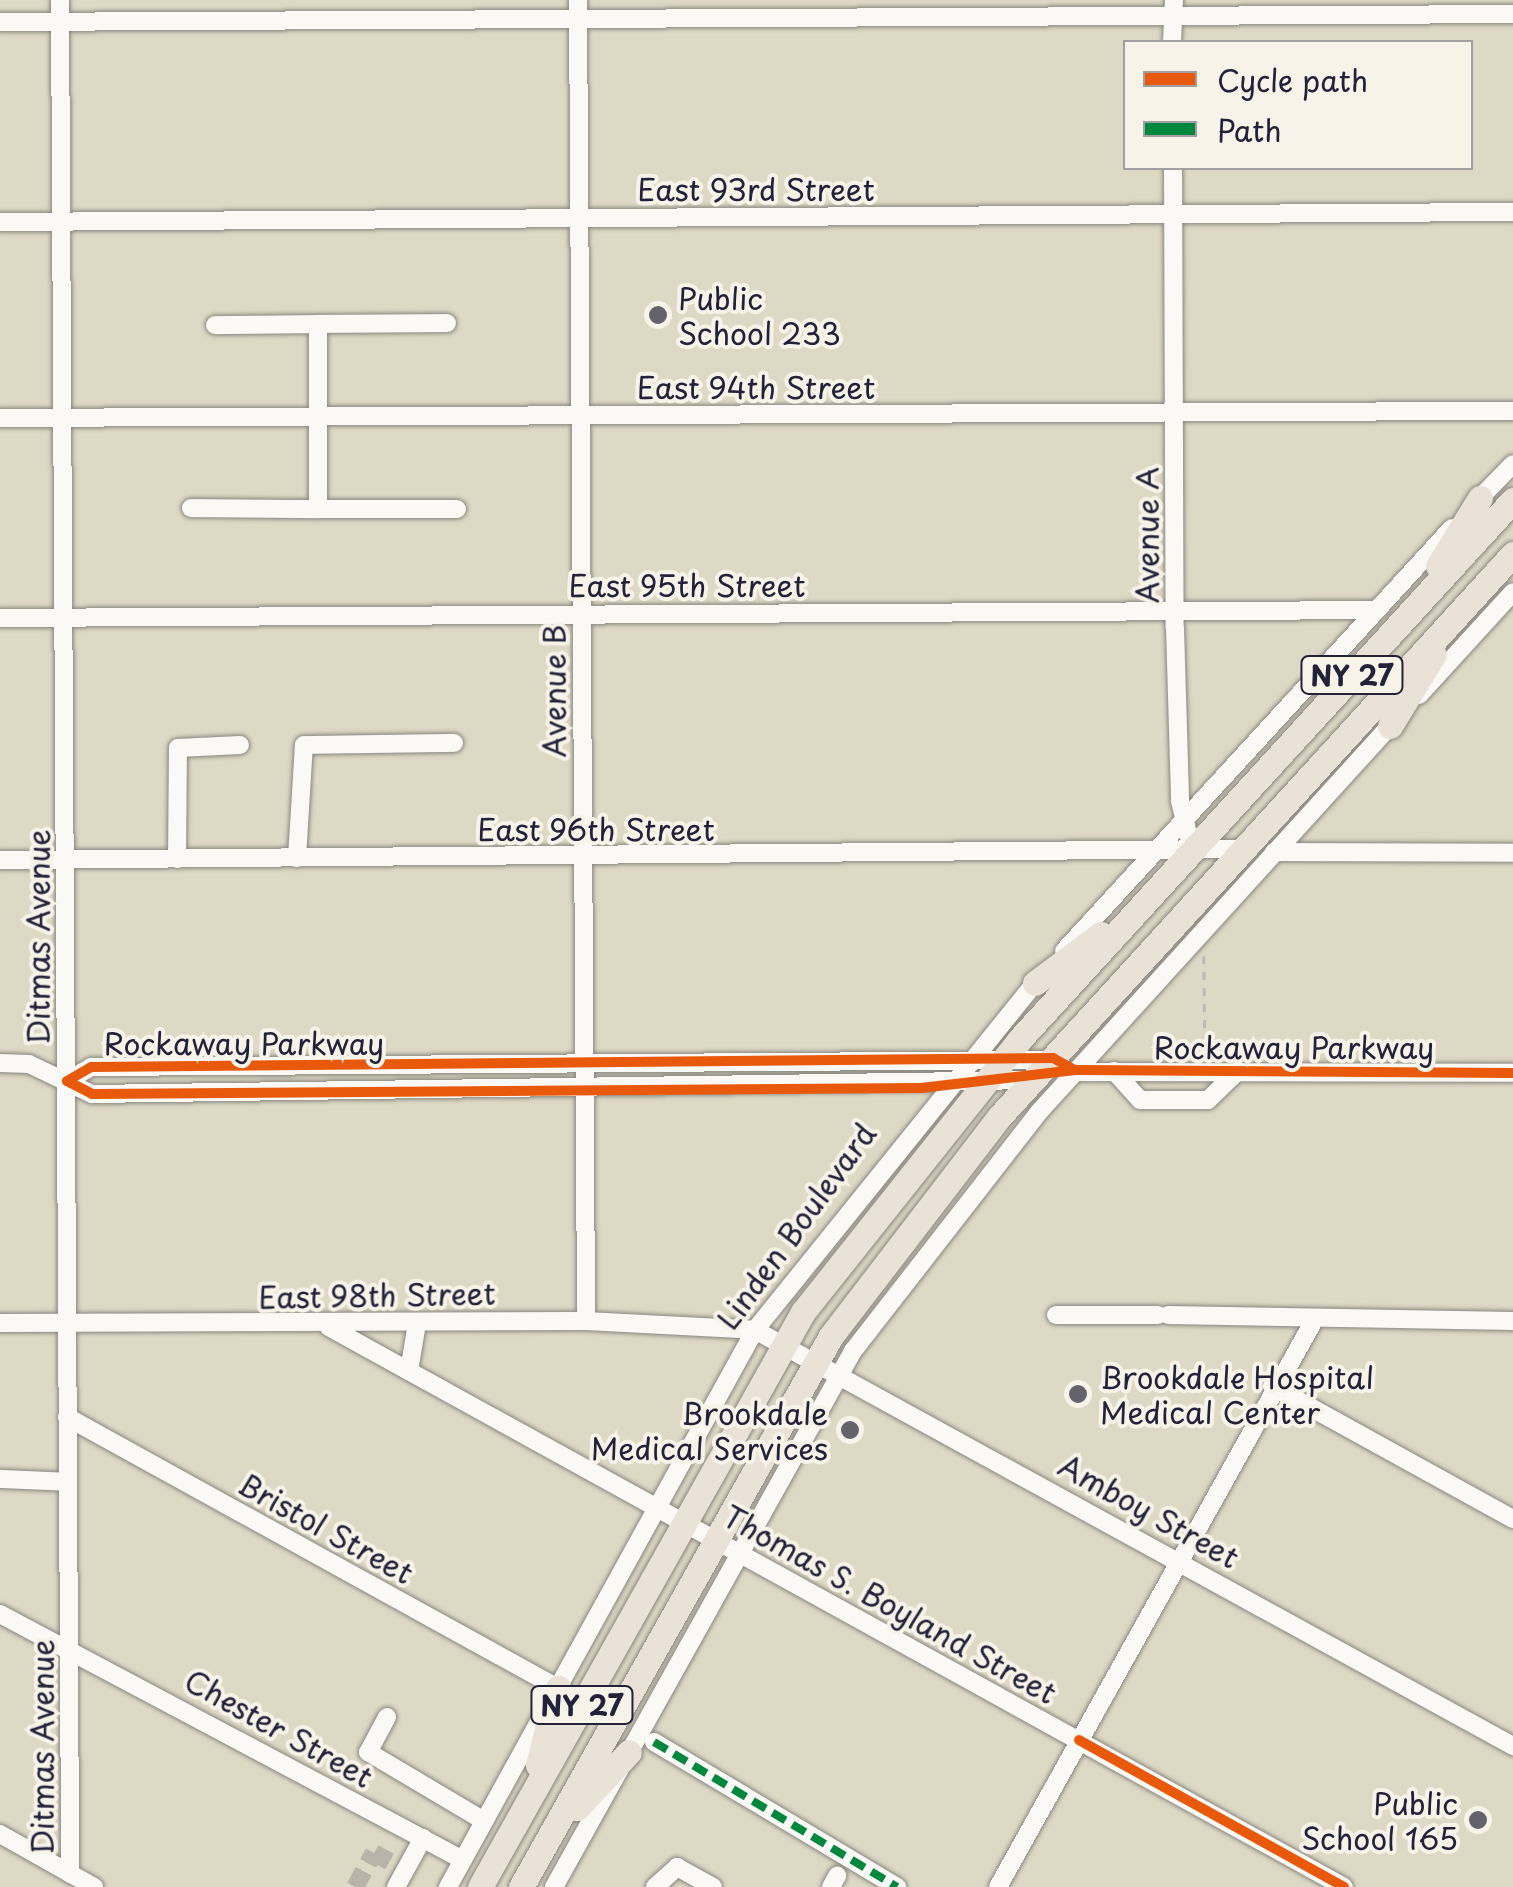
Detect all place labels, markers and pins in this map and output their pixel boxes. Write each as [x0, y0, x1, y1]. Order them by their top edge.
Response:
place label: Public School 233 [678, 280, 842, 350]
marker: Public School 233 [647, 304, 669, 326]
place label: Brookdale Hospital Medical Center [1100, 1359, 1377, 1430]
marker: Brookdale Hospital Medical Center [1065, 1381, 1091, 1407]
place label: Brookdale Medical Services [591, 1395, 828, 1466]
marker: Brookdale Medical Services [837, 1417, 863, 1443]
place label: Public School 165 [1301, 1785, 1458, 1856]
marker: Public School 165 [1467, 1809, 1489, 1831]

